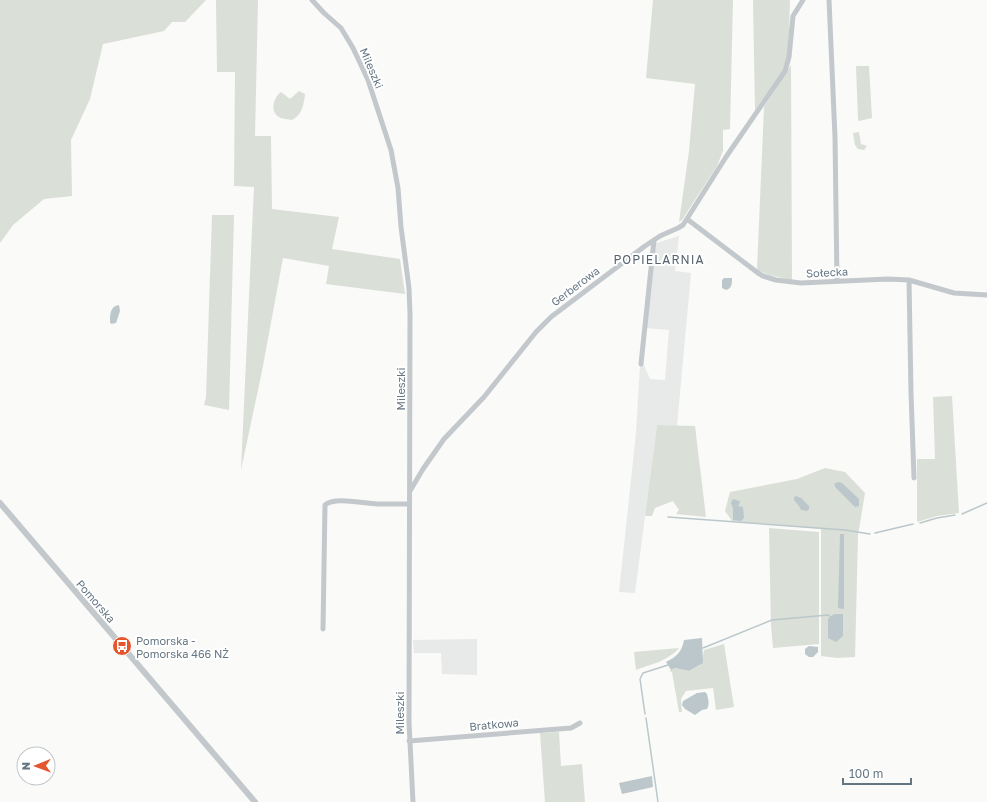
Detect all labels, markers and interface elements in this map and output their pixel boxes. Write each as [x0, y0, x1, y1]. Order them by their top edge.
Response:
street label: Mileszki [358, 46, 386, 90]
district label: POPIELARNIA [613, 252, 705, 267]
street label: Gerberowa [548, 264, 602, 308]
street label: Sołecka [806, 264, 848, 280]
street label: Mileszki [394, 368, 407, 410]
street label: Pomorska [74, 577, 118, 625]
place label: Pomorska - Pomorska 466 NŻ [136, 634, 229, 660]
bus stop icon: Pomorska - Pomorska 466 NŻ [111, 635, 133, 657]
street label: Mileszki [393, 692, 406, 734]
street label: Bratkowa [469, 715, 519, 733]
north arrow [16, 746, 56, 786]
scale bar [843, 760, 911, 786]
text: N [19, 762, 32, 770]
text: 100 m [849, 766, 883, 781]

